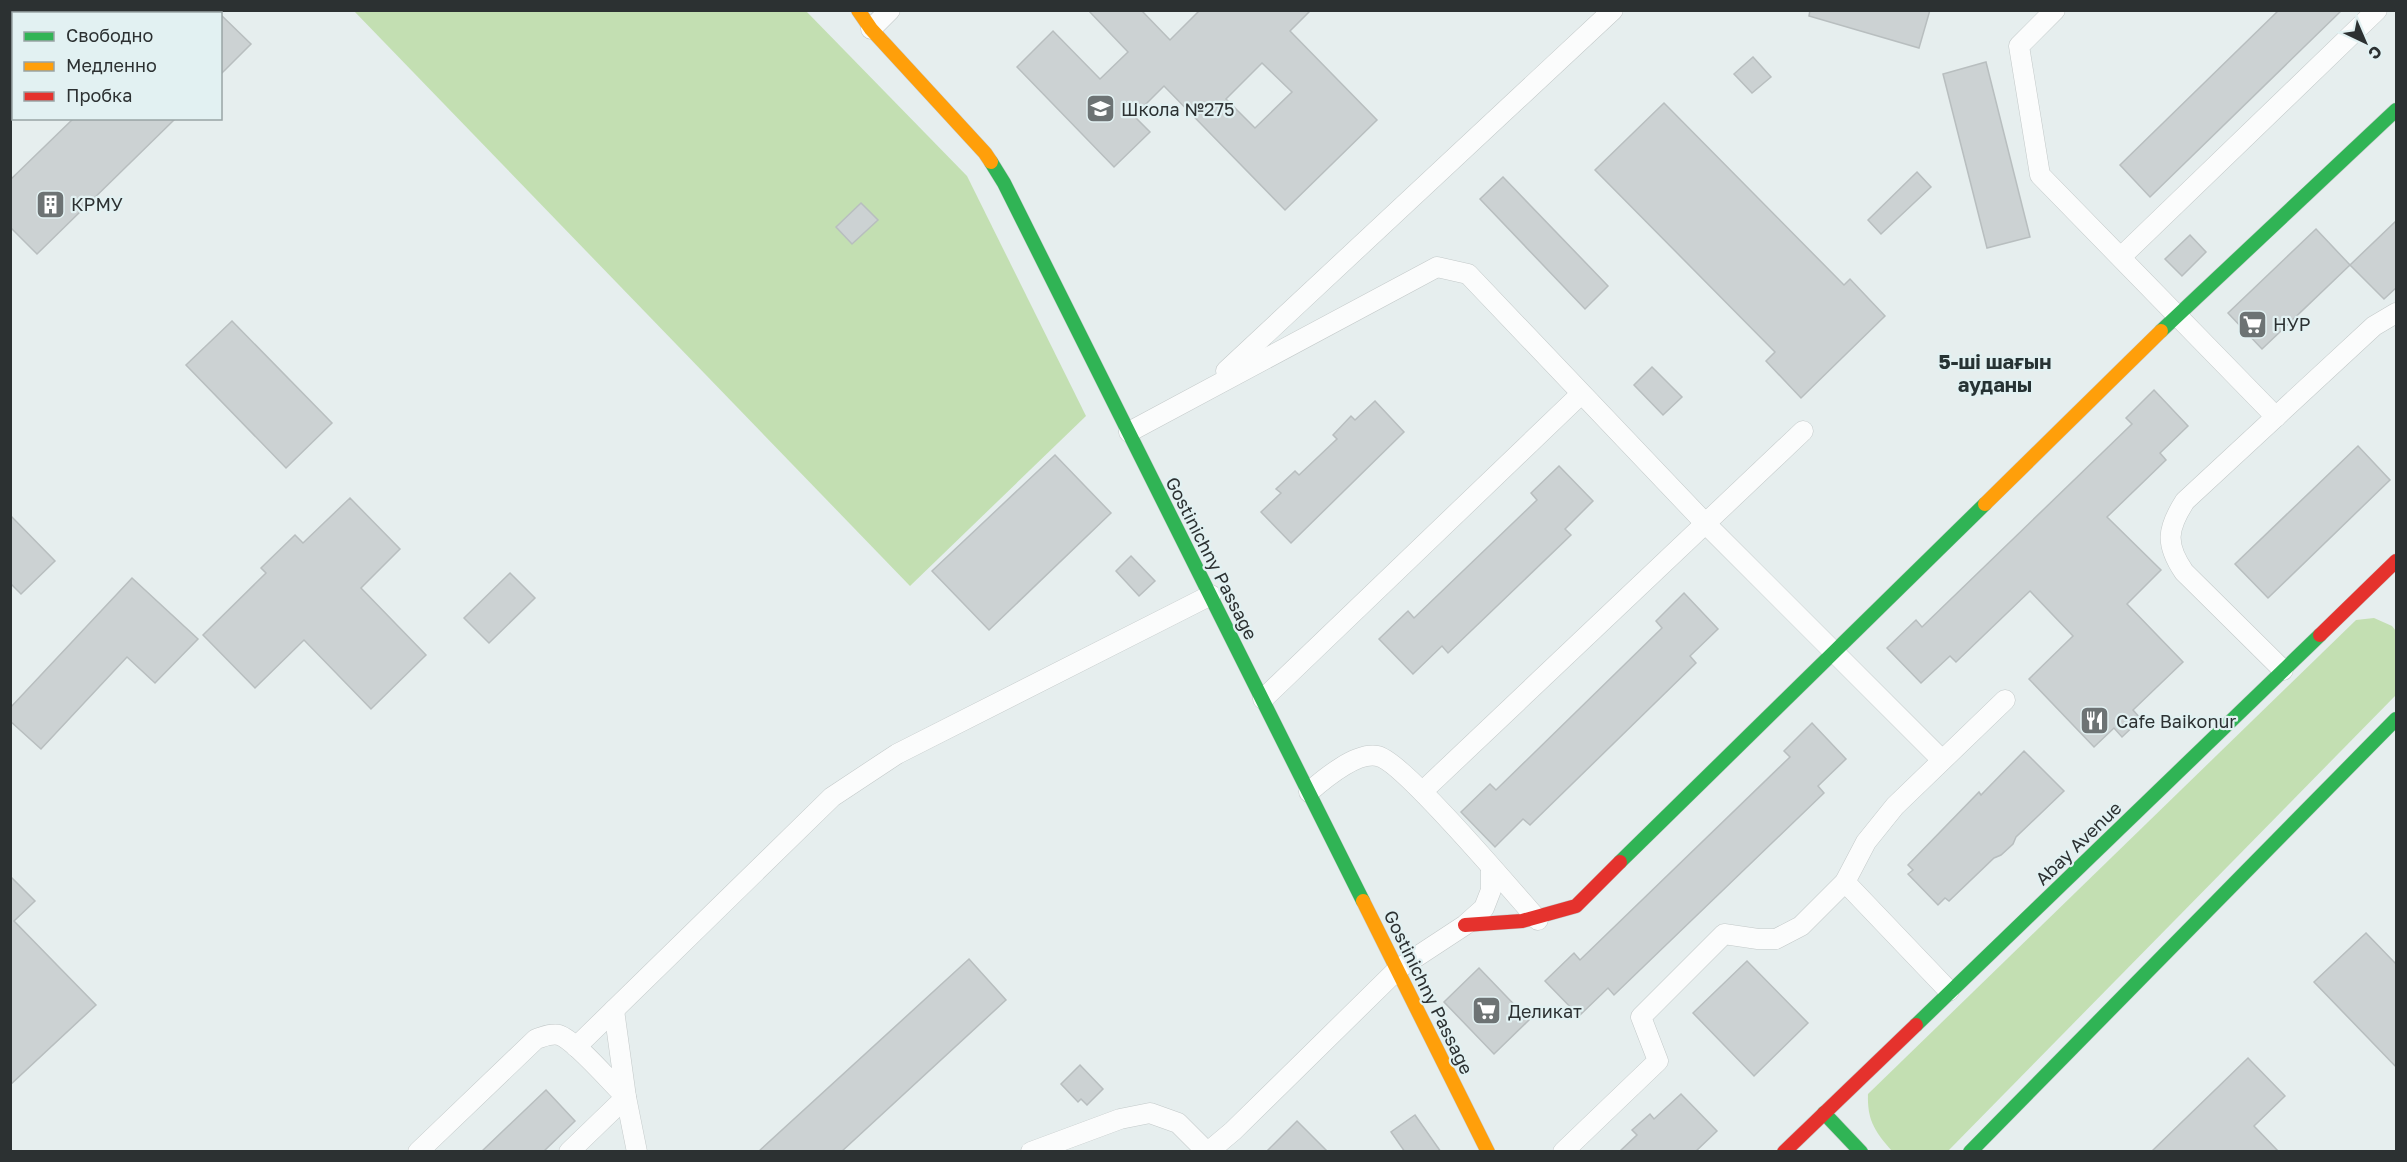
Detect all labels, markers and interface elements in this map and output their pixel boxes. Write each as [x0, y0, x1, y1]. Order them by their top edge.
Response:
legend [12, 12, 222, 120]
north arrow [2335, 12, 2395, 72]
text: Свободно [66, 24, 153, 46]
text: С [2364, 42, 2386, 64]
text: Медленно [66, 54, 157, 76]
text: Пробка [66, 84, 132, 106]
school or university icon: Школа №275 [1084, 93, 1116, 125]
place label: Школа №275 [1121, 98, 1234, 120]
building icon: КРМУ [34, 188, 66, 220]
place label: КРМУ [71, 193, 123, 215]
supermarket icon: НУР [2236, 308, 2268, 340]
place label: НУР [2273, 313, 2311, 335]
district label: 5-ші шағын ауданы [1939, 349, 2051, 396]
street label: Gostinichny Passage [1161, 473, 1263, 643]
restaurant icon: Cafe Baikonur [2079, 705, 2111, 737]
place label: Cafe Baikonur [2116, 710, 2236, 732]
street label: Abay Avenue [2030, 797, 2126, 889]
street label: Gostinichny Passage [1380, 906, 1478, 1078]
supermarket icon: Деликат [1471, 995, 1503, 1027]
place label: Деликат [1508, 1000, 1582, 1022]

